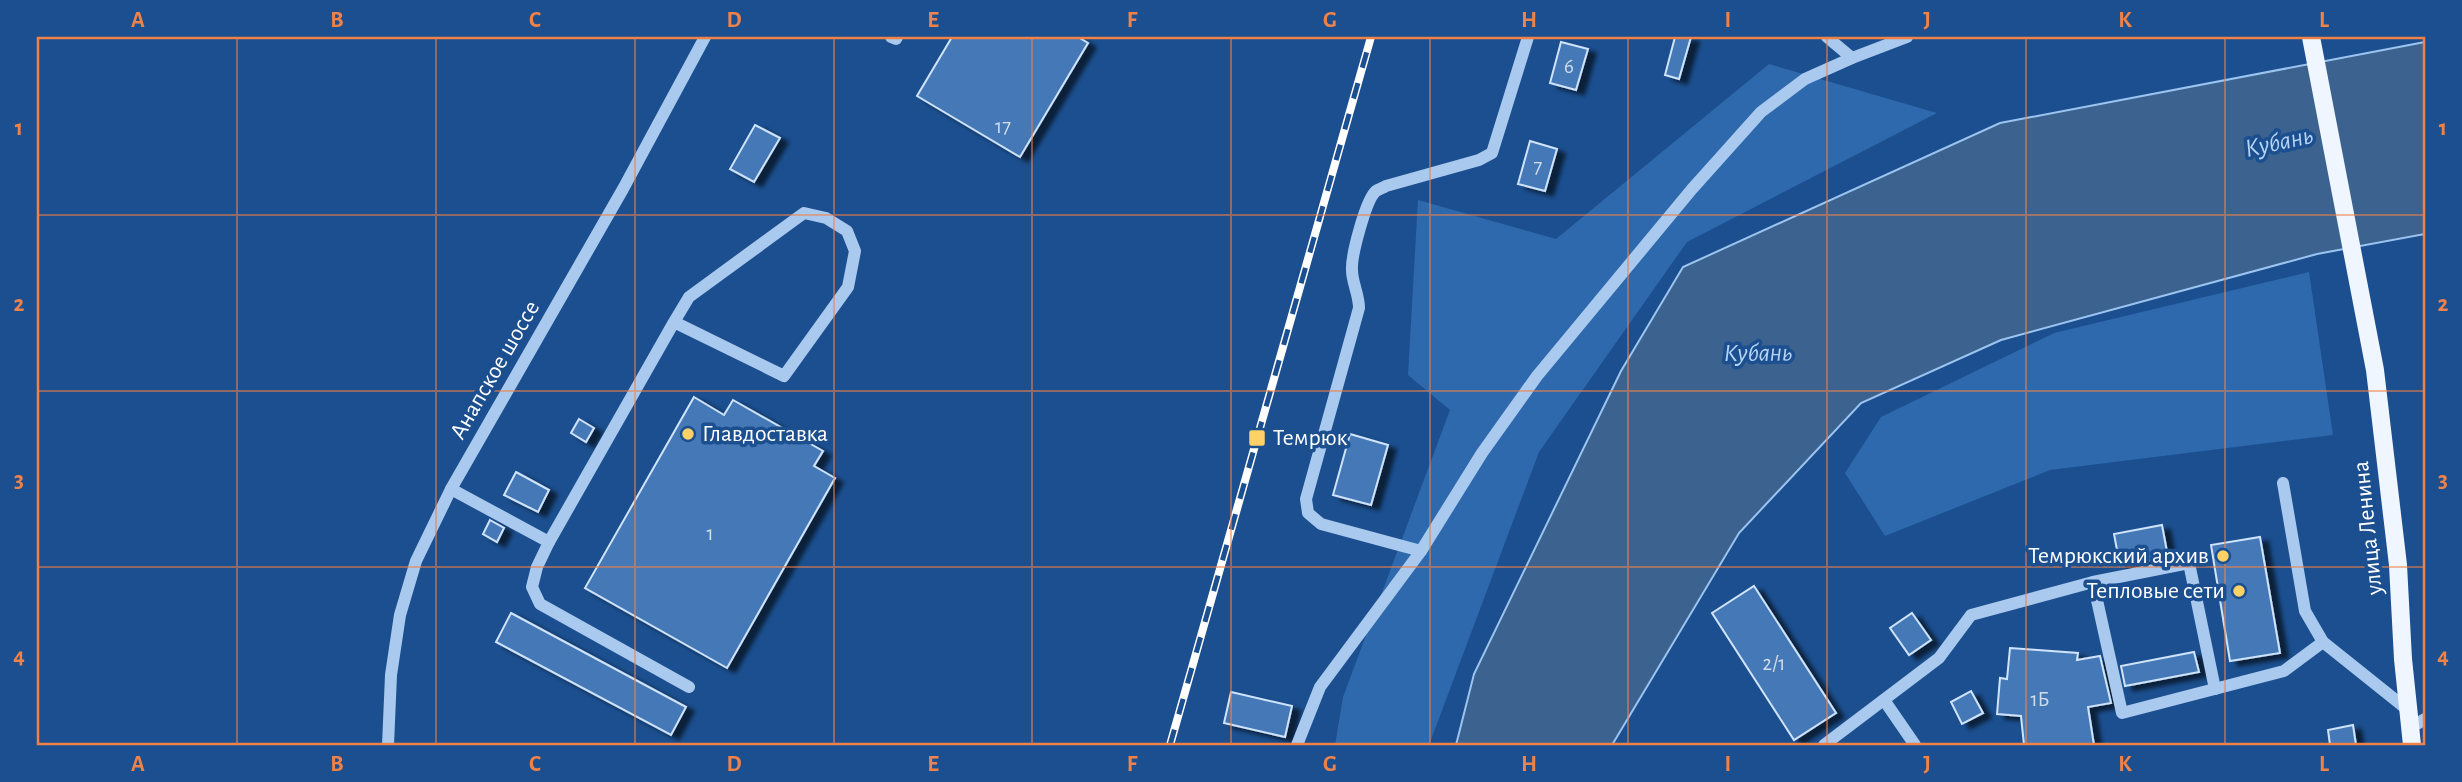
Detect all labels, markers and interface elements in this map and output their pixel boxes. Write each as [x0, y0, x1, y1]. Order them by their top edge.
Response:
text: A [131, 9, 145, 32]
text: B [330, 9, 344, 32]
text: C [529, 9, 541, 32]
text: D [726, 9, 742, 32]
text: E [927, 9, 939, 32]
text: F [1127, 9, 1138, 32]
text: G [1323, 9, 1337, 32]
text: H [1521, 9, 1537, 32]
text: I [1725, 9, 1731, 32]
text: J [1923, 9, 1931, 32]
text: K [2118, 9, 2132, 32]
text: L [2319, 9, 2329, 32]
house number: 6 [1564, 56, 1574, 77]
house number: 17 [995, 116, 1011, 137]
text: 1 [15, 117, 23, 140]
text: 1 [2439, 117, 2447, 140]
water label: Кубань [2243, 122, 2315, 162]
house number: 7 [1534, 156, 1543, 177]
text: 2 [14, 293, 25, 316]
text: 2 [2438, 293, 2449, 316]
street label: Анапское шоссе [446, 297, 544, 443]
water label: Кубань [1724, 340, 1792, 366]
place label: Главдоставка [702, 422, 828, 446]
marker: Главдоставка [680, 426, 696, 442]
place label: Темрюк [1273, 426, 1347, 450]
marker: Темрюк [1247, 428, 1267, 448]
street label: улица Ленина [2349, 460, 2387, 597]
text: 3 [14, 469, 24, 492]
text: 3 [2438, 469, 2448, 492]
house number: 1 [706, 523, 714, 544]
place label: Темрюкский архив [2028, 544, 2209, 568]
marker: Темрюкский архив [2215, 548, 2231, 564]
place label: Тепловые сети [2086, 579, 2225, 603]
marker: Тепловые сети [2231, 583, 2247, 599]
text: 4 [13, 645, 25, 668]
text: 4 [2437, 645, 2449, 668]
house number: 2/1 [1763, 653, 1785, 674]
house number: 1Б [2030, 689, 2050, 710]
text: A [131, 753, 145, 776]
text: B [330, 753, 344, 776]
text: C [529, 753, 541, 776]
text: D [726, 753, 742, 776]
text: E [927, 753, 939, 776]
text: F [1127, 753, 1138, 776]
text: G [1323, 753, 1337, 776]
text: H [1521, 753, 1537, 776]
text: I [1725, 753, 1731, 776]
text: J [1923, 753, 1931, 776]
text: K [2118, 753, 2132, 776]
text: L [2319, 753, 2329, 776]

